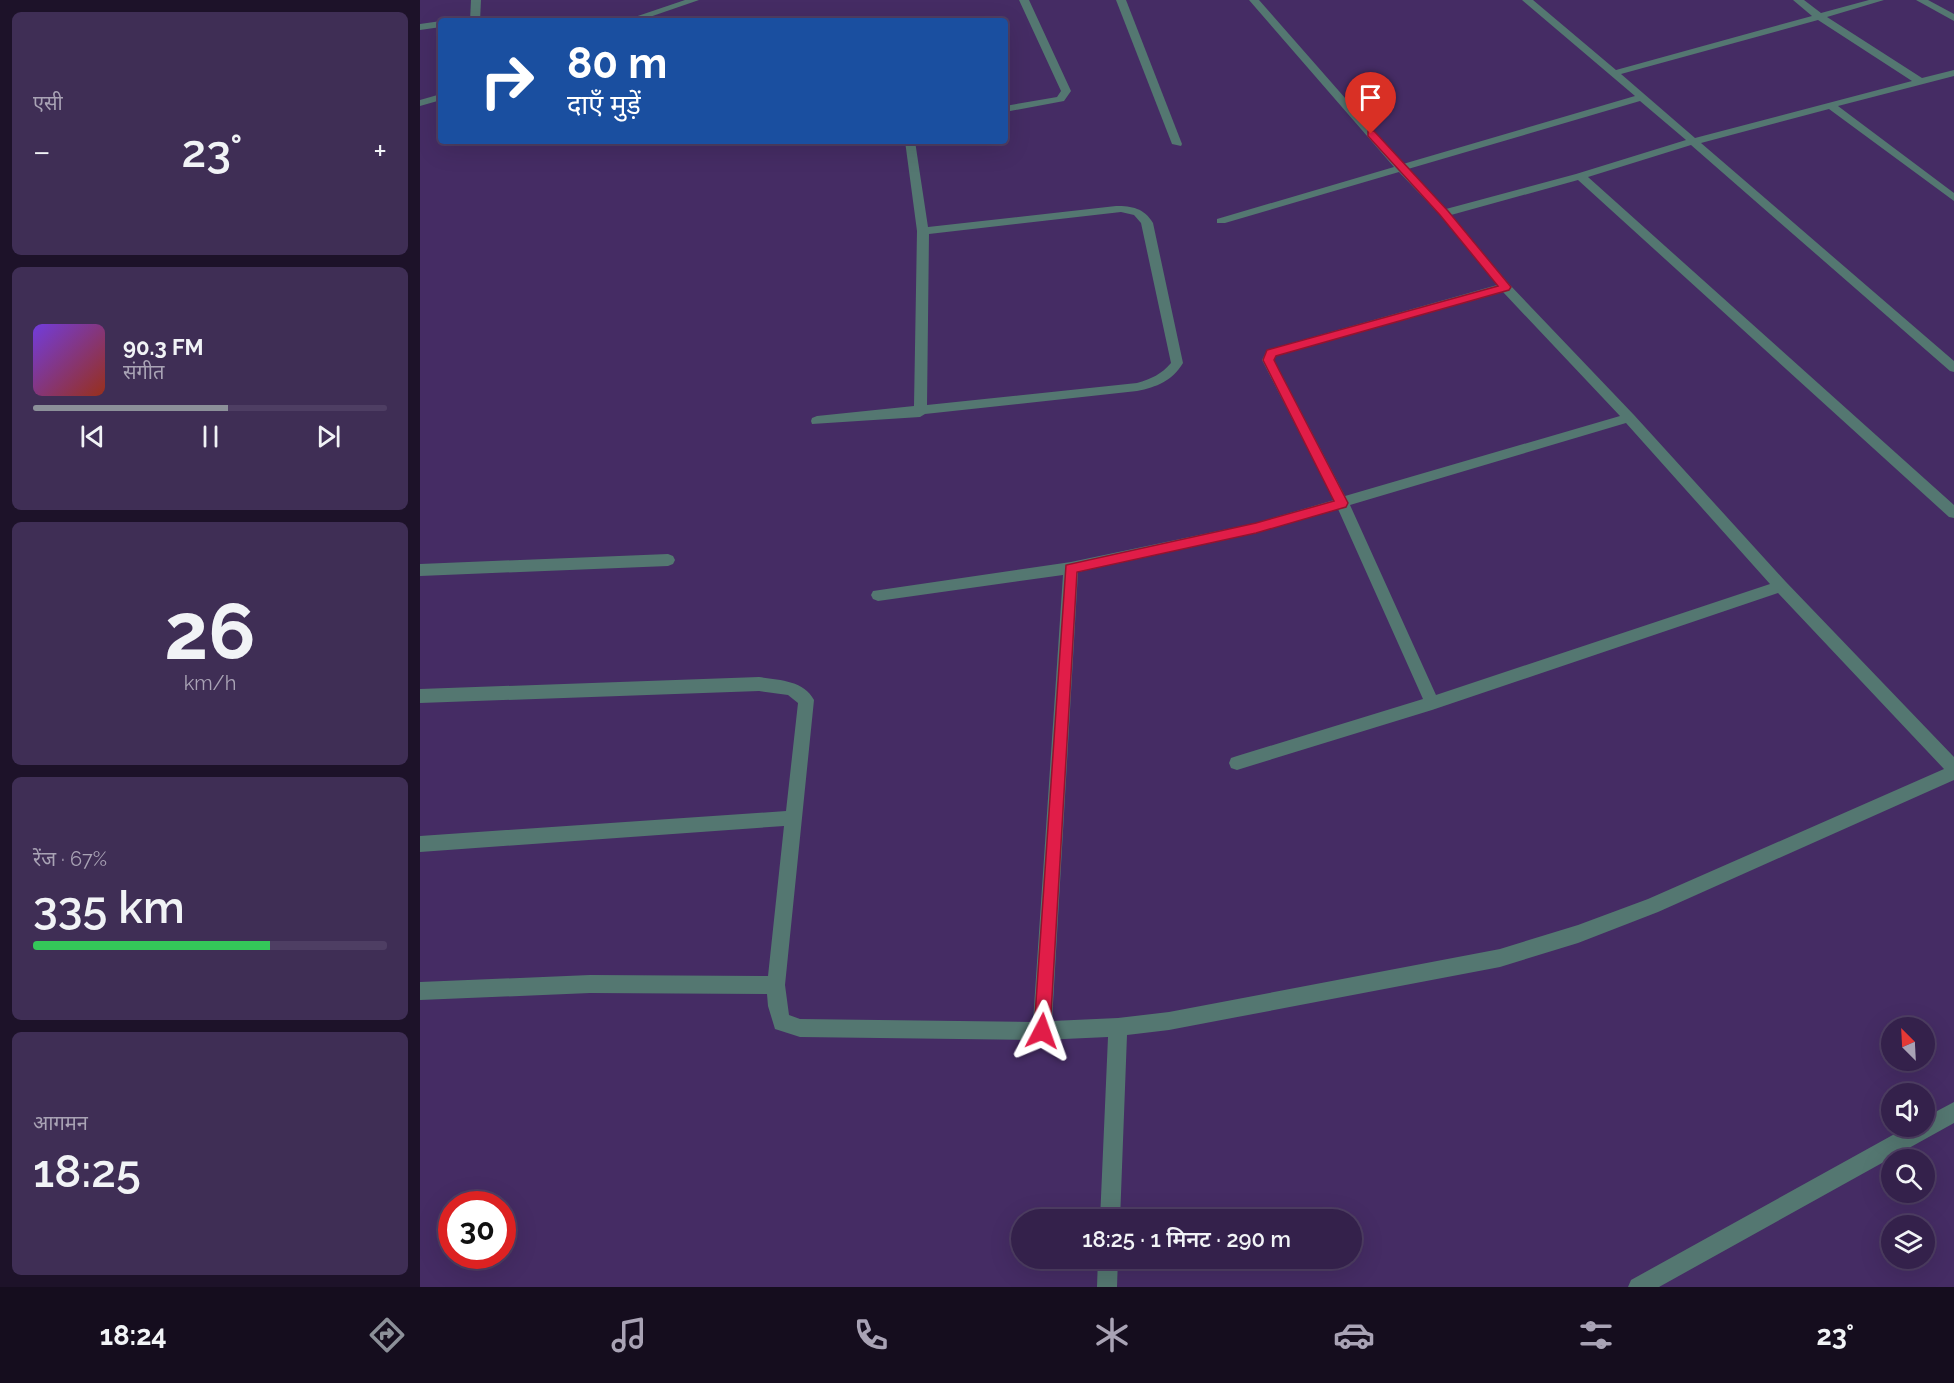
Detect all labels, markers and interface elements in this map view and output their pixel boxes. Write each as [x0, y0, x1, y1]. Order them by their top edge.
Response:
text: 80 m [567, 39, 667, 88]
icon: right [468, 42, 546, 120]
pin [1345, 72, 1396, 134]
icon: arrive [1354, 81, 1387, 114]
text: दाएँ मुड़ें [567, 89, 641, 120]
text: एसी [33, 91, 63, 115]
text: 23° [182, 125, 243, 178]
text: − [33, 132, 51, 171]
text: + [373, 132, 387, 171]
text: 90.3 FM [123, 334, 204, 360]
text: संगीत [123, 360, 164, 384]
icon: previous [76, 420, 109, 453]
icon: pause [194, 420, 227, 453]
icon: next [312, 420, 345, 453]
text: 26 [164, 586, 256, 677]
text: km/h [184, 671, 236, 695]
text: रेंज · 67% [33, 847, 107, 871]
text: 335 km [33, 881, 185, 934]
position arrow [1010, 999, 1074, 1063]
north arrow [1881, 1017, 1935, 1071]
map controls [1881, 1017, 1935, 1269]
button: sound [1881, 1083, 1935, 1137]
text: आगमन [33, 1111, 88, 1135]
text: 18:25 [33, 1145, 141, 1198]
button: search [1881, 1149, 1935, 1203]
speed limit sign: 30 [438, 1191, 516, 1269]
button: layers [1881, 1215, 1935, 1269]
text: 18:25 · 1 मिनट · 290 m [1082, 1226, 1291, 1252]
icon: directions [366, 1314, 408, 1356]
icon: music [608, 1314, 650, 1356]
icon: phone [850, 1314, 892, 1356]
icon: climate [1091, 1314, 1133, 1356]
icon: car [1333, 1314, 1375, 1356]
icon: filters [1575, 1314, 1617, 1356]
text: 18:24 [100, 1320, 167, 1351]
text: 23° [1817, 1320, 1854, 1351]

